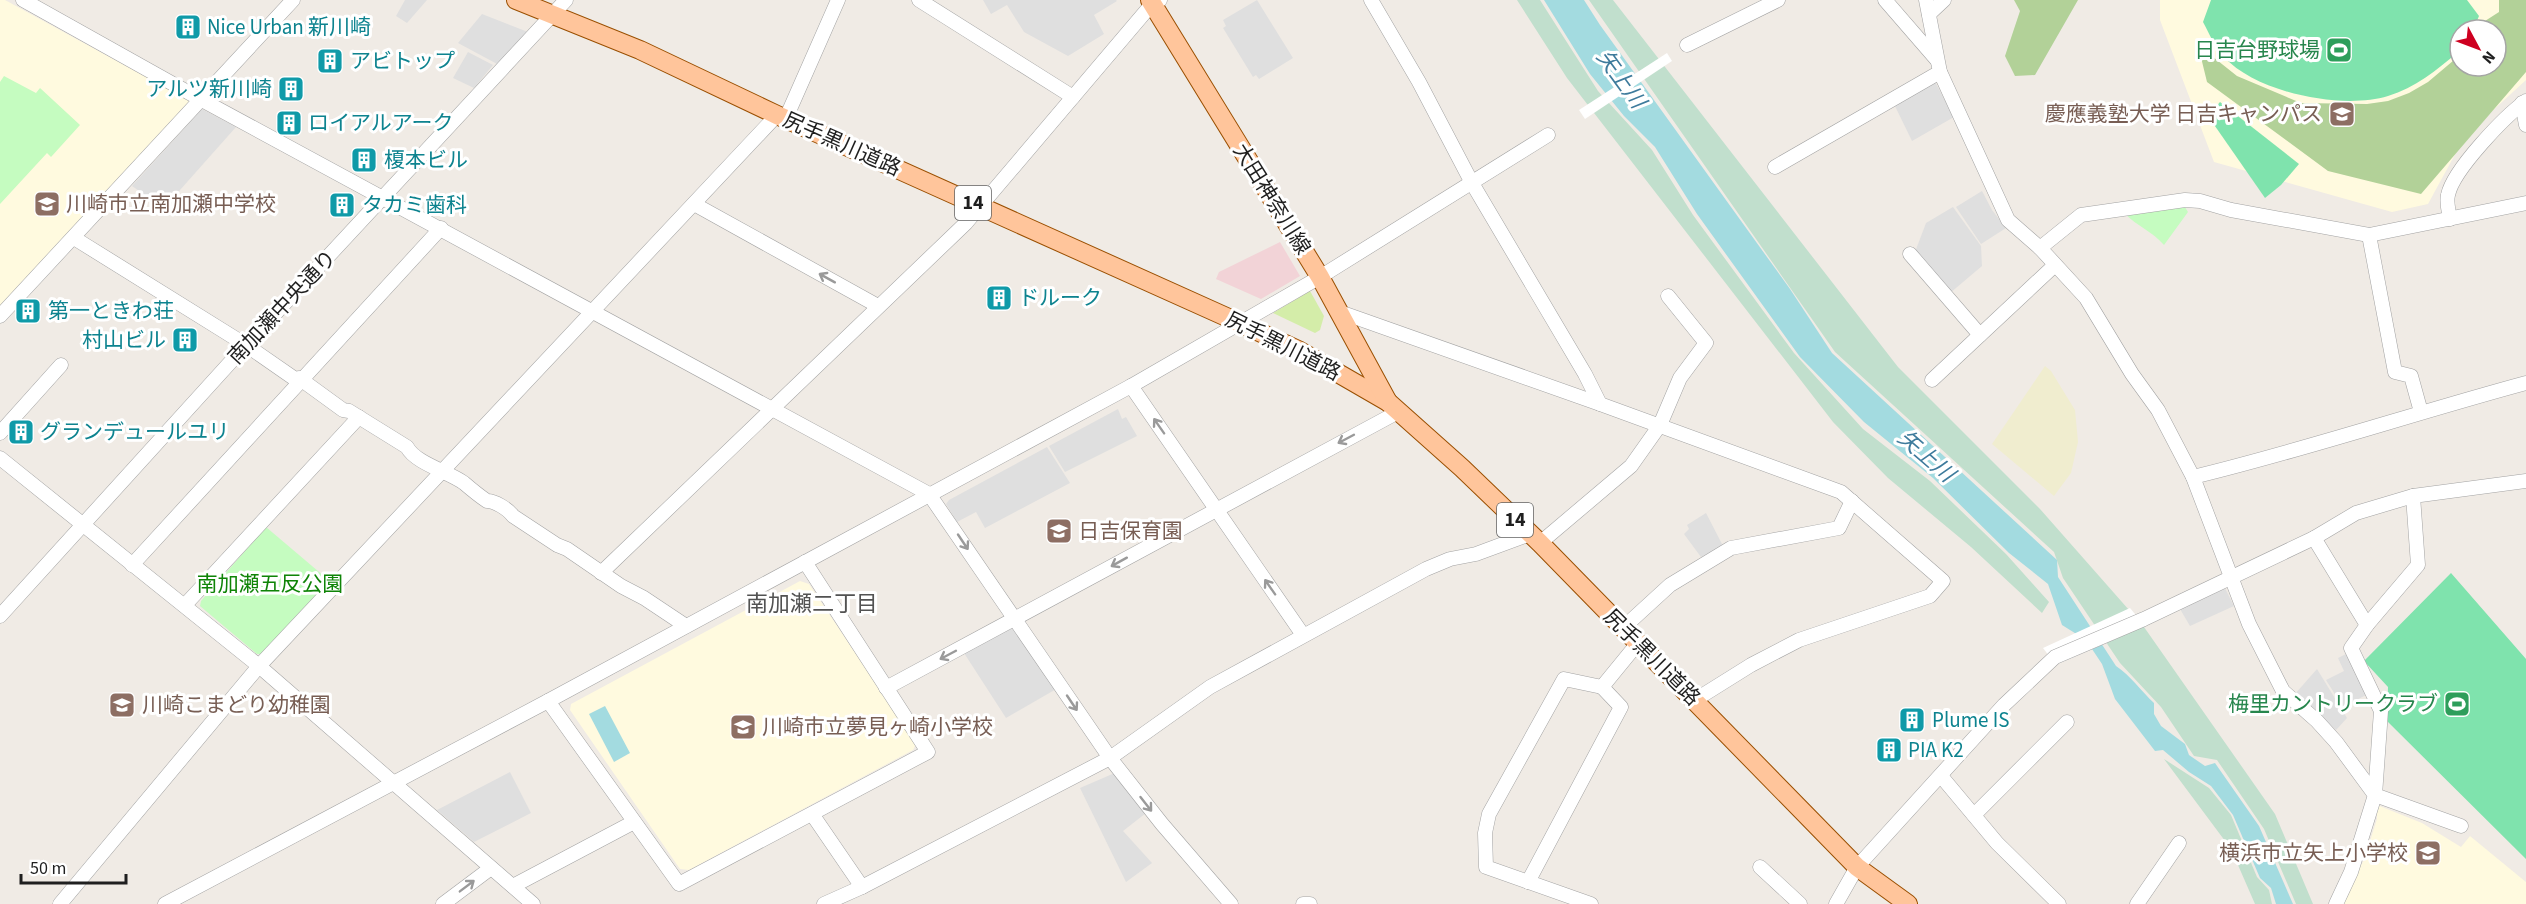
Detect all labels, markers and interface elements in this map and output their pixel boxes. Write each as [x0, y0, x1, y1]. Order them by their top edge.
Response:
building icon: Nice Urban 新川崎 [173, 12, 203, 42]
place label: Nice Urban 新川崎 [207, 12, 371, 42]
north arrow [2448, 18, 2508, 78]
place label: 日吉台野球場 [2194, 35, 2320, 65]
sports icon: 日吉台野球場 [2324, 35, 2354, 65]
water label: 矢上川 [1589, 43, 1655, 117]
building icon: アビトップ [315, 46, 345, 76]
place label: アビトップ [350, 46, 455, 76]
text: N [2477, 46, 2500, 68]
place label: アルツ新川崎 [146, 74, 272, 104]
building icon: アルツ新川崎 [276, 74, 306, 104]
place label: 慶應義塾大学 日吉キャンパス [2045, 99, 2322, 129]
school or university icon: 慶應義塾大学 日吉キャンパス [2327, 99, 2357, 129]
street label: 尻手黒川道路 [778, 105, 906, 183]
building icon: ロイアルアーク [274, 108, 304, 138]
place label: ロイアルアーク [308, 108, 454, 138]
street label: 大田神奈川線 [1226, 138, 1318, 260]
building icon: 榎本ビル [349, 145, 379, 175]
place label: 榎本ビル [384, 145, 468, 175]
road number: 14 [955, 186, 991, 220]
school or university icon: 川崎市立南加瀬中学校 [32, 189, 62, 219]
place label: 川崎市立南加瀬中学校 [66, 189, 276, 219]
building icon: タカミ歯科 [327, 190, 357, 220]
place label: タカミ歯科 [362, 190, 467, 220]
street label: 南加瀬中央通り [221, 243, 343, 371]
one-way arrow [819, 272, 836, 284]
building icon: ドルーク [984, 283, 1014, 313]
place label: ドルーク [1018, 283, 1102, 313]
building icon: 第一ときわ荘 [13, 296, 43, 326]
place label: 第一ときわ荘 [48, 296, 174, 326]
street label: 尻手黒川道路 [1220, 304, 1346, 388]
place label: 村山ビル [82, 325, 166, 355]
building icon: 村山ビル [170, 325, 200, 355]
building icon: グランデュールユリ [6, 417, 36, 447]
place label: グランデュールユリ [40, 417, 229, 447]
one-way arrow [1153, 419, 1165, 435]
water label: 矢上川 [1891, 422, 1963, 491]
one-way arrow [1338, 433, 1355, 445]
road number: 14 [1497, 503, 1533, 537]
school or university icon: 日吉保育園 [1044, 516, 1074, 546]
place label: 日吉保育園 [1078, 516, 1183, 546]
one-way arrow [957, 533, 969, 550]
one-way arrow [1111, 556, 1128, 568]
park label: 南加瀬五反公園 [197, 569, 344, 599]
one-way arrow [1263, 579, 1276, 595]
district label: 南加瀬二丁目 [746, 588, 878, 620]
street label: 尻手黒川道路 [1597, 602, 1707, 712]
one-way arrow [939, 650, 957, 661]
place label: 梅里カントリークラブ [2228, 689, 2438, 719]
sports icon: 梅里カントリークラブ [2442, 689, 2472, 719]
school or university icon: 川崎こまどり幼稚園 [107, 690, 137, 720]
place label: 川崎こまどり幼稚園 [142, 690, 331, 720]
one-way arrow [1066, 694, 1078, 711]
building icon: Plume IS [1897, 705, 1927, 735]
place label: Plume IS [1932, 705, 2009, 735]
school or university icon: 川崎市立夢見ヶ崎小学校 [728, 712, 758, 742]
place label: 川崎市立夢見ヶ崎小学校 [762, 712, 993, 742]
building icon: PIA K2 [1874, 735, 1904, 765]
place label: PIA K2 [1908, 735, 1964, 765]
one-way arrow [1139, 796, 1152, 812]
place label: 横浜市立矢上小学校 [2219, 838, 2408, 868]
school or university icon: 横浜市立矢上小学校 [2413, 838, 2443, 868]
scale bar [21, 847, 126, 885]
text: 50 m [30, 856, 66, 881]
one-way arrow [459, 880, 475, 892]

